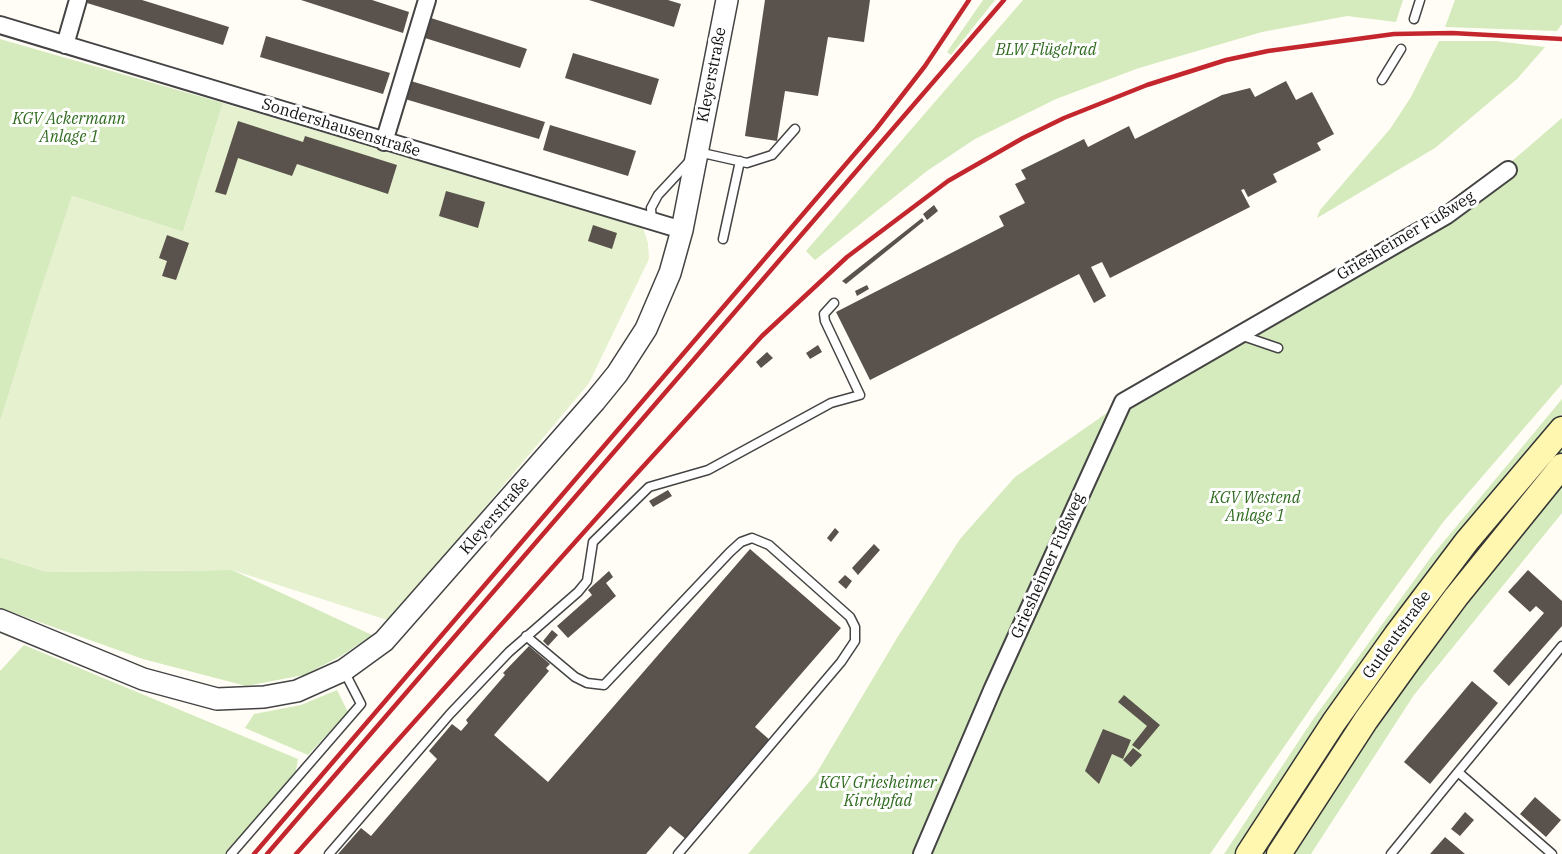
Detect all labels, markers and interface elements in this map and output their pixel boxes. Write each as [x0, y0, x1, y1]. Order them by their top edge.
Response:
street label: Kleyerstraße [693, 26, 731, 124]
park label: BLW Flügelrad [996, 40, 1096, 60]
street label: Sondershausenstraße [259, 95, 423, 161]
park label: KGV Ackermann Anlage 1 [12, 109, 126, 147]
street label: Griesheimer Fußweg [1334, 187, 1478, 285]
street label: Kleyerstraße [456, 473, 534, 559]
park label: KGV Westend Anlage 1 [1210, 488, 1300, 526]
street label: Griesheimer Fußweg [1007, 490, 1089, 642]
street label: Gutleutstraße [1359, 587, 1435, 683]
park label: KGV Griesheimer Kirchpfad [819, 773, 937, 811]

